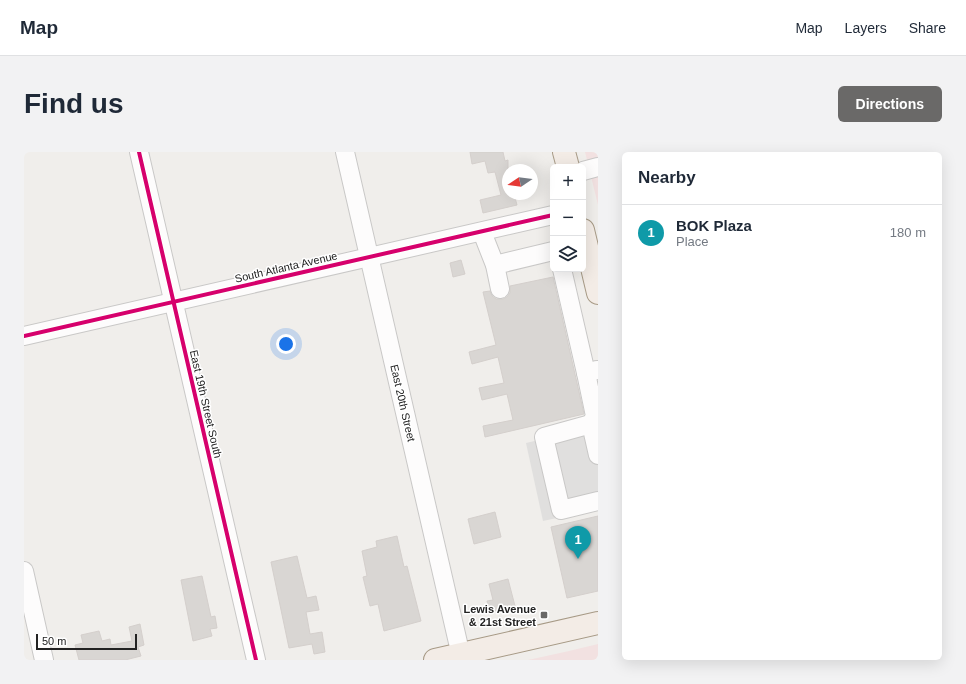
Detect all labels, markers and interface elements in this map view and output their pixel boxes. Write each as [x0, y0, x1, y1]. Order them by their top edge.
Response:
text: Map [20, 17, 58, 38]
text: Map [795, 20, 823, 36]
text: Layers [845, 20, 887, 36]
text: Share [909, 20, 946, 36]
button: Directions [838, 86, 942, 122]
text: Find us [24, 88, 124, 119]
north arrow [502, 164, 538, 200]
map controls [550, 164, 586, 272]
button: + [550, 164, 586, 200]
text: Nearby [638, 168, 696, 187]
button: − [550, 200, 586, 236]
text: BOK Plaza [676, 217, 752, 234]
text: 1 [647, 225, 655, 240]
text: 180 m [890, 225, 926, 240]
text: Place [676, 234, 709, 249]
button: layers [550, 236, 586, 272]
street label: South Atlanta Avenue [233, 249, 339, 285]
your location [276, 334, 296, 354]
street label: East 19th Street South [188, 349, 224, 459]
street label: East 20th Street [388, 363, 418, 443]
pin: 1 [565, 526, 591, 559]
place label: Lewis Avenue & 21st Street [463, 603, 536, 628]
marker: Lewis Avenue & 21st Street [539, 610, 549, 620]
scale bar [36, 632, 137, 651]
text: 50 m [42, 635, 66, 647]

